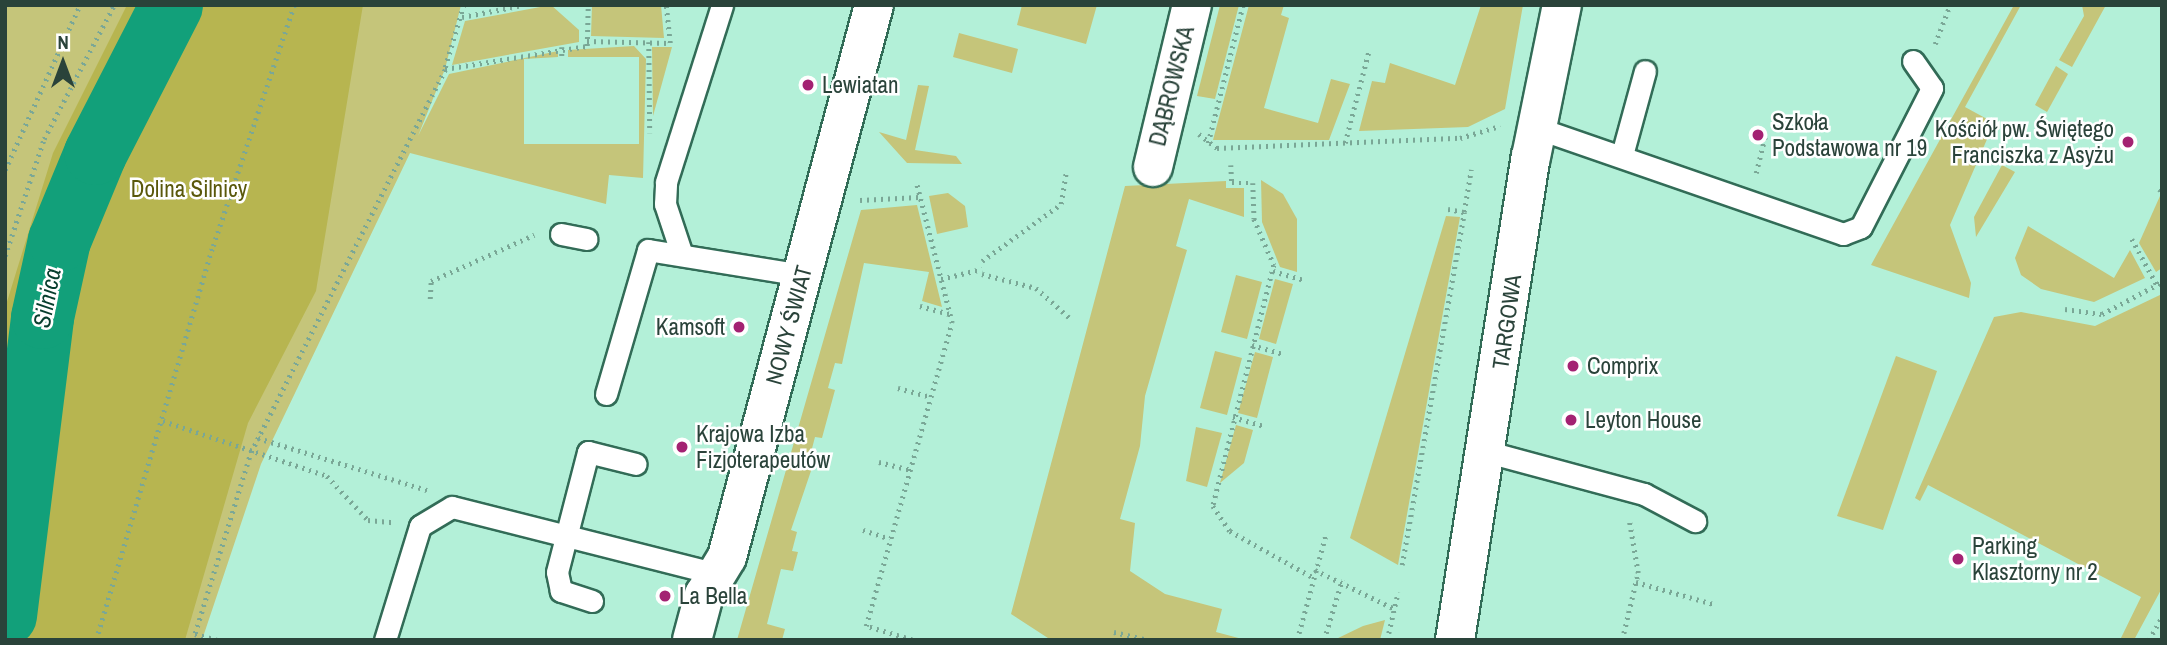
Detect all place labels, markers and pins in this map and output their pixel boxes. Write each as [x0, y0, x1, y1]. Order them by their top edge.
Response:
place label: Lewiatan [822, 71, 899, 99]
marker: Lewiatan [800, 77, 816, 93]
place label: Szkoła Podstawowa nr 19 [1772, 108, 1927, 162]
place label: Kościół pw. Świętego Franciszka z Asyżu [1935, 115, 2114, 169]
marker: Szkoła Podstawowa nr 19 [1750, 127, 1766, 143]
marker: Kościół pw. Świętego Franciszka z Asyżu [2120, 134, 2136, 150]
place label: Kamsoft [656, 313, 725, 341]
marker: Kamsoft [731, 319, 747, 335]
place label: Comprix [1587, 352, 1658, 380]
marker: Comprix [1565, 358, 1581, 374]
place label: Leyton House [1585, 406, 1701, 434]
marker: Leyton House [1563, 412, 1579, 428]
place label: Krajowa Izba Fizjoterapeutów [696, 420, 830, 474]
marker: Krajowa Izba Fizjoterapeutów [674, 439, 690, 455]
place label: Parking Klasztorny nr 2 [1972, 532, 2098, 586]
marker: Parking Klasztorny nr 2 [1950, 551, 1966, 567]
place label: La Bella [679, 582, 747, 610]
marker: La Bella [657, 588, 673, 604]

